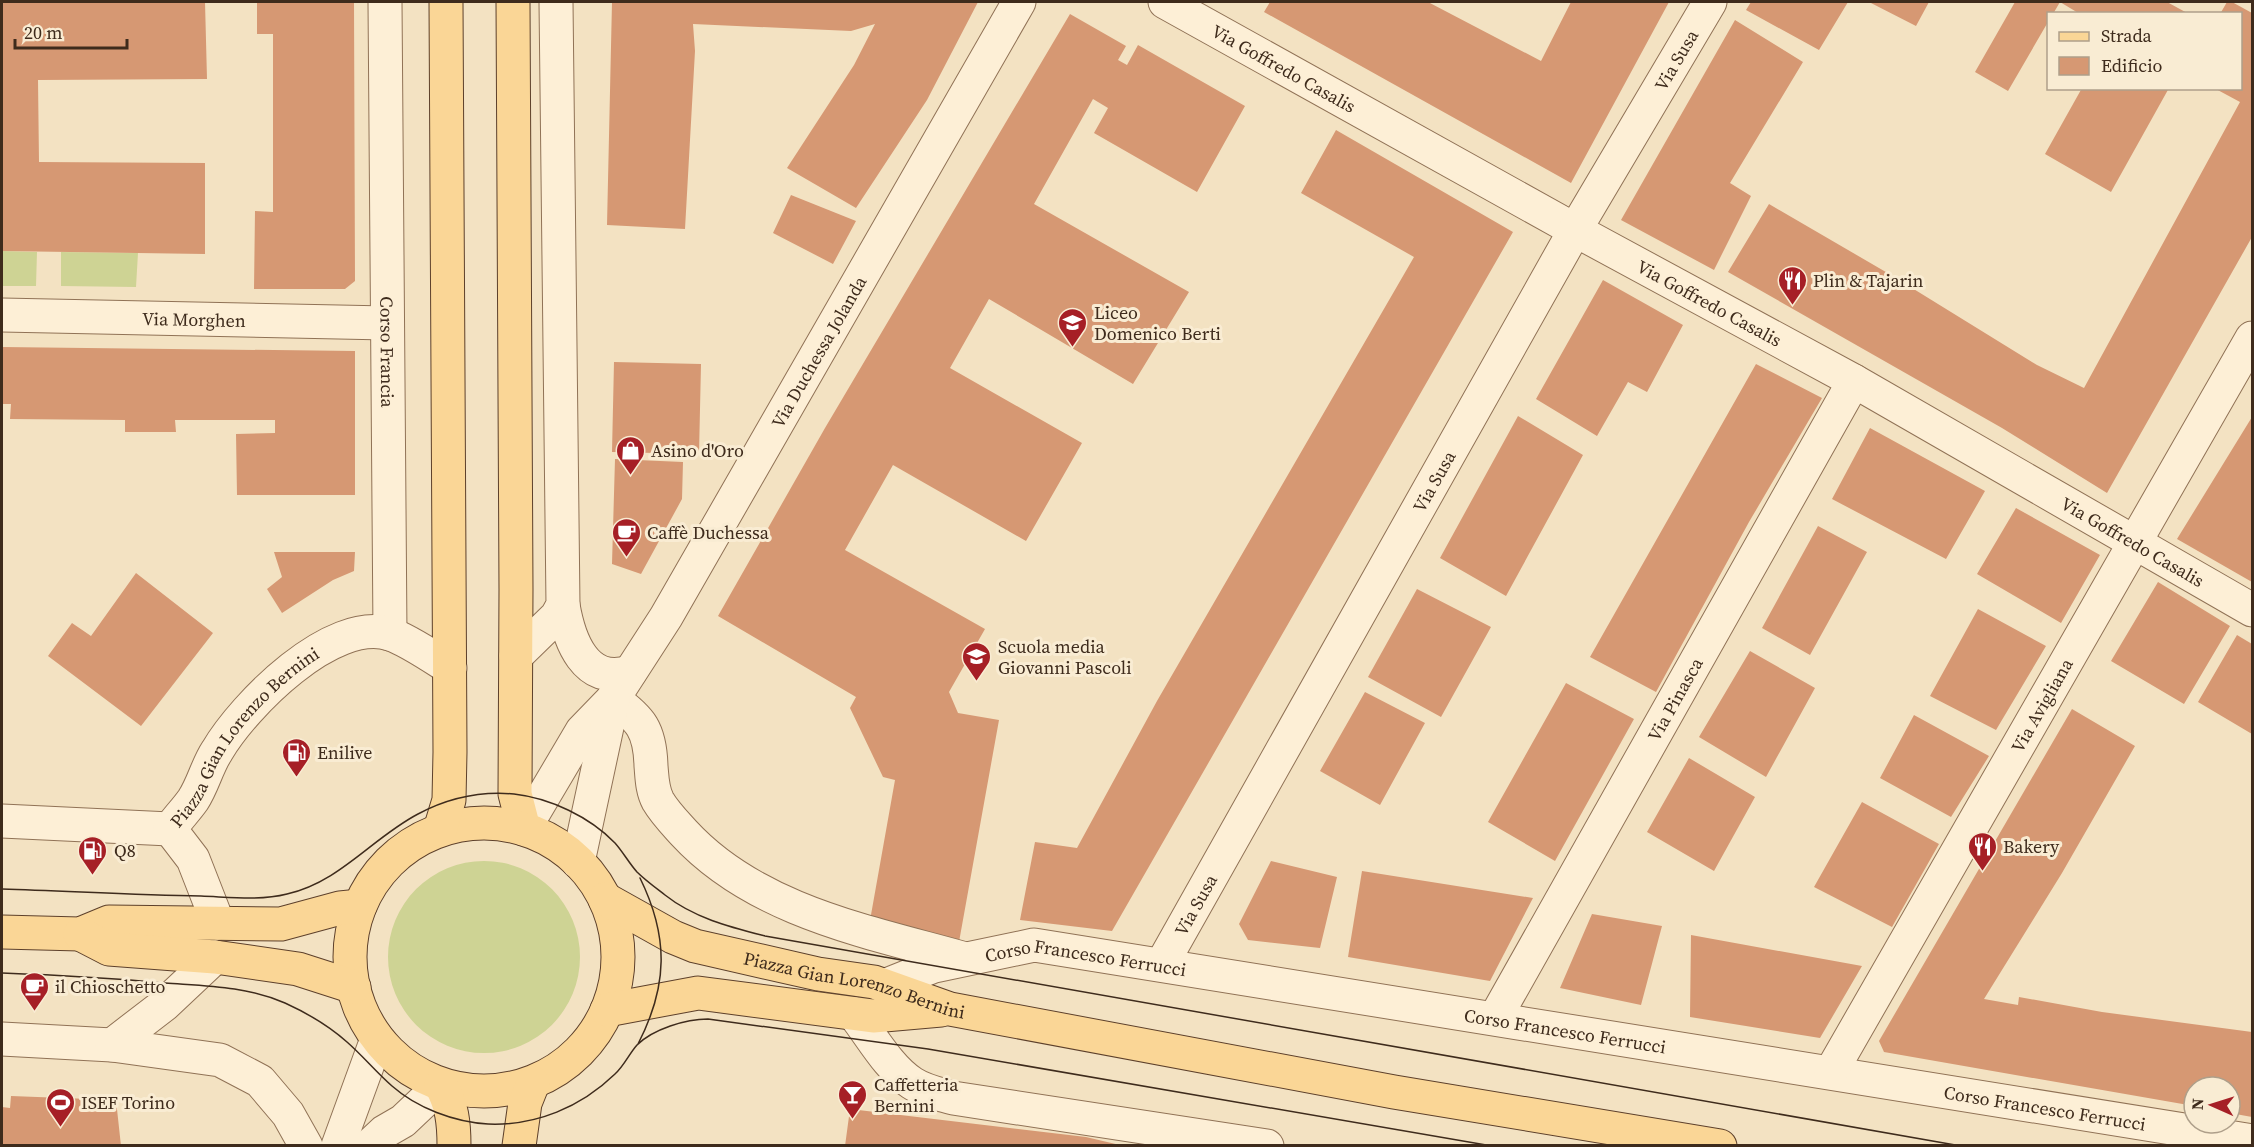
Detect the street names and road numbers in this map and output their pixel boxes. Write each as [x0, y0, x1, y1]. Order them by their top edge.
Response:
street label: Via Goffredo Casalis [1207, 18, 1361, 118]
street label: Via Susa [1648, 24, 1704, 95]
street label: Via Goffredo Casalis [1633, 253, 1787, 352]
street label: Via Duchessa Jolanda [765, 270, 872, 432]
street label: Corso Francia [375, 296, 401, 409]
street label: Via Morghen [142, 305, 246, 333]
street label: Via Susa [1406, 445, 1461, 516]
street label: Via Goffredo Casalis [2057, 490, 2209, 593]
street label: Piazza Gian Lorenzo Bernini [164, 640, 324, 832]
street label: Via Pinasca [1641, 652, 1709, 746]
street label: Via Avigliana [2005, 653, 2079, 757]
street label: Via Susa [1168, 869, 1223, 940]
street label: Corso Francesco Ferrucci [982, 933, 1188, 982]
street label: Piazza Gian Lorenzo Bernini [741, 945, 967, 1024]
street label: Corso Francesco Ferrucci [1462, 1002, 1668, 1059]
street label: Corso Francesco Ferrucci [1942, 1079, 2148, 1136]

